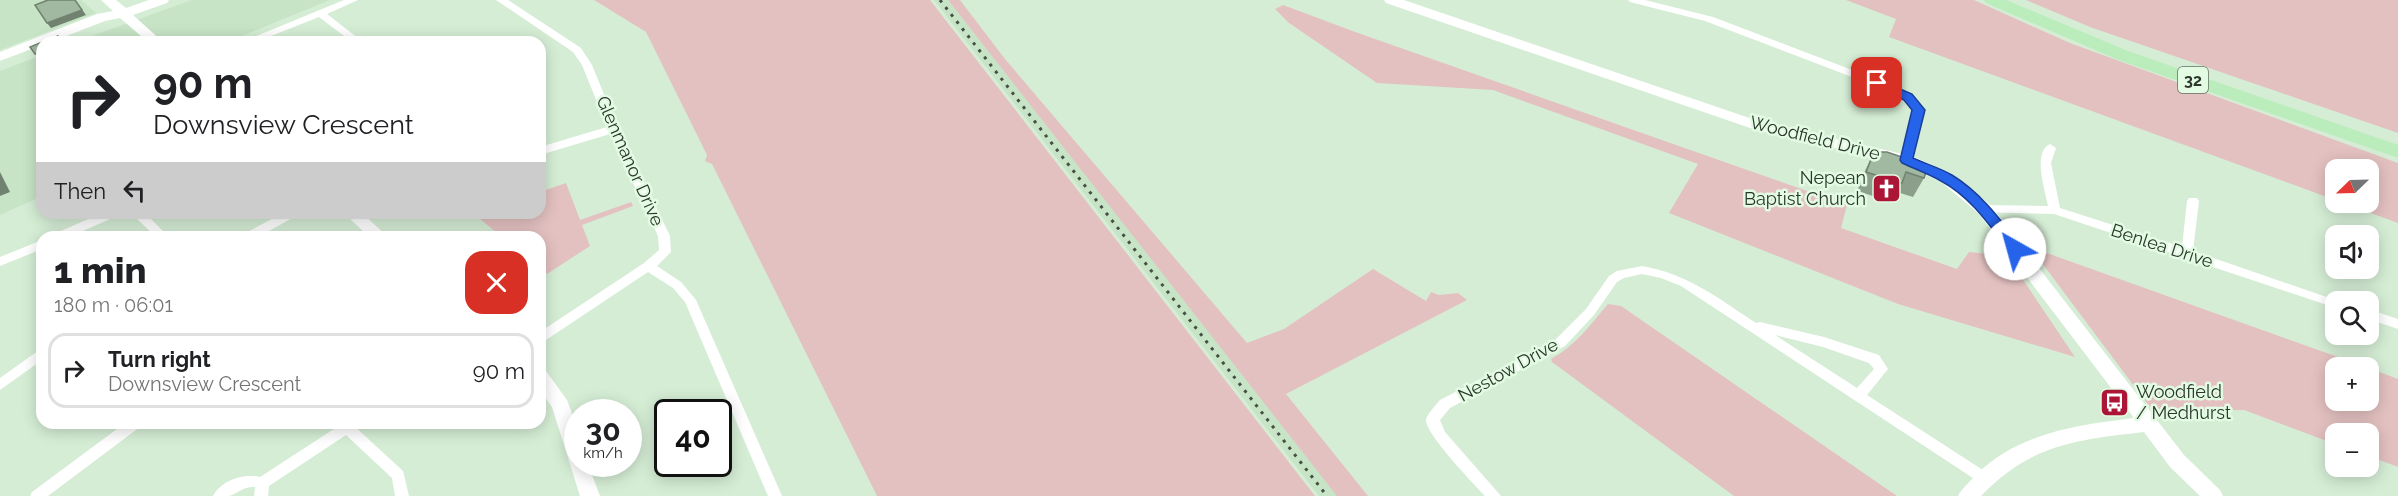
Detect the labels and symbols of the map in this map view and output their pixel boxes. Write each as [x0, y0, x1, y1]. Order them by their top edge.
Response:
pin [1851, 57, 1902, 108]
road number: 32 [2178, 67, 2208, 93]
street label: Glenmanor Drive [592, 93, 669, 229]
street label: Woodfield Drive [1748, 111, 1883, 164]
north arrow [2325, 159, 2379, 213]
place label: Nepean Baptist Church [1744, 167, 1866, 209]
church icon: Nepean Baptist Church [1871, 172, 1903, 204]
position arrow [1983, 217, 2047, 281]
street label: Benlea Drive [2109, 219, 2216, 272]
street label: Nestow Drive [1454, 333, 1562, 406]
place label: Woodfield / Medhurst [2136, 381, 2231, 423]
bus stop icon: Woodfield / Medhurst [2099, 386, 2131, 418]
speed limit sign: 40 [654, 399, 732, 477]

